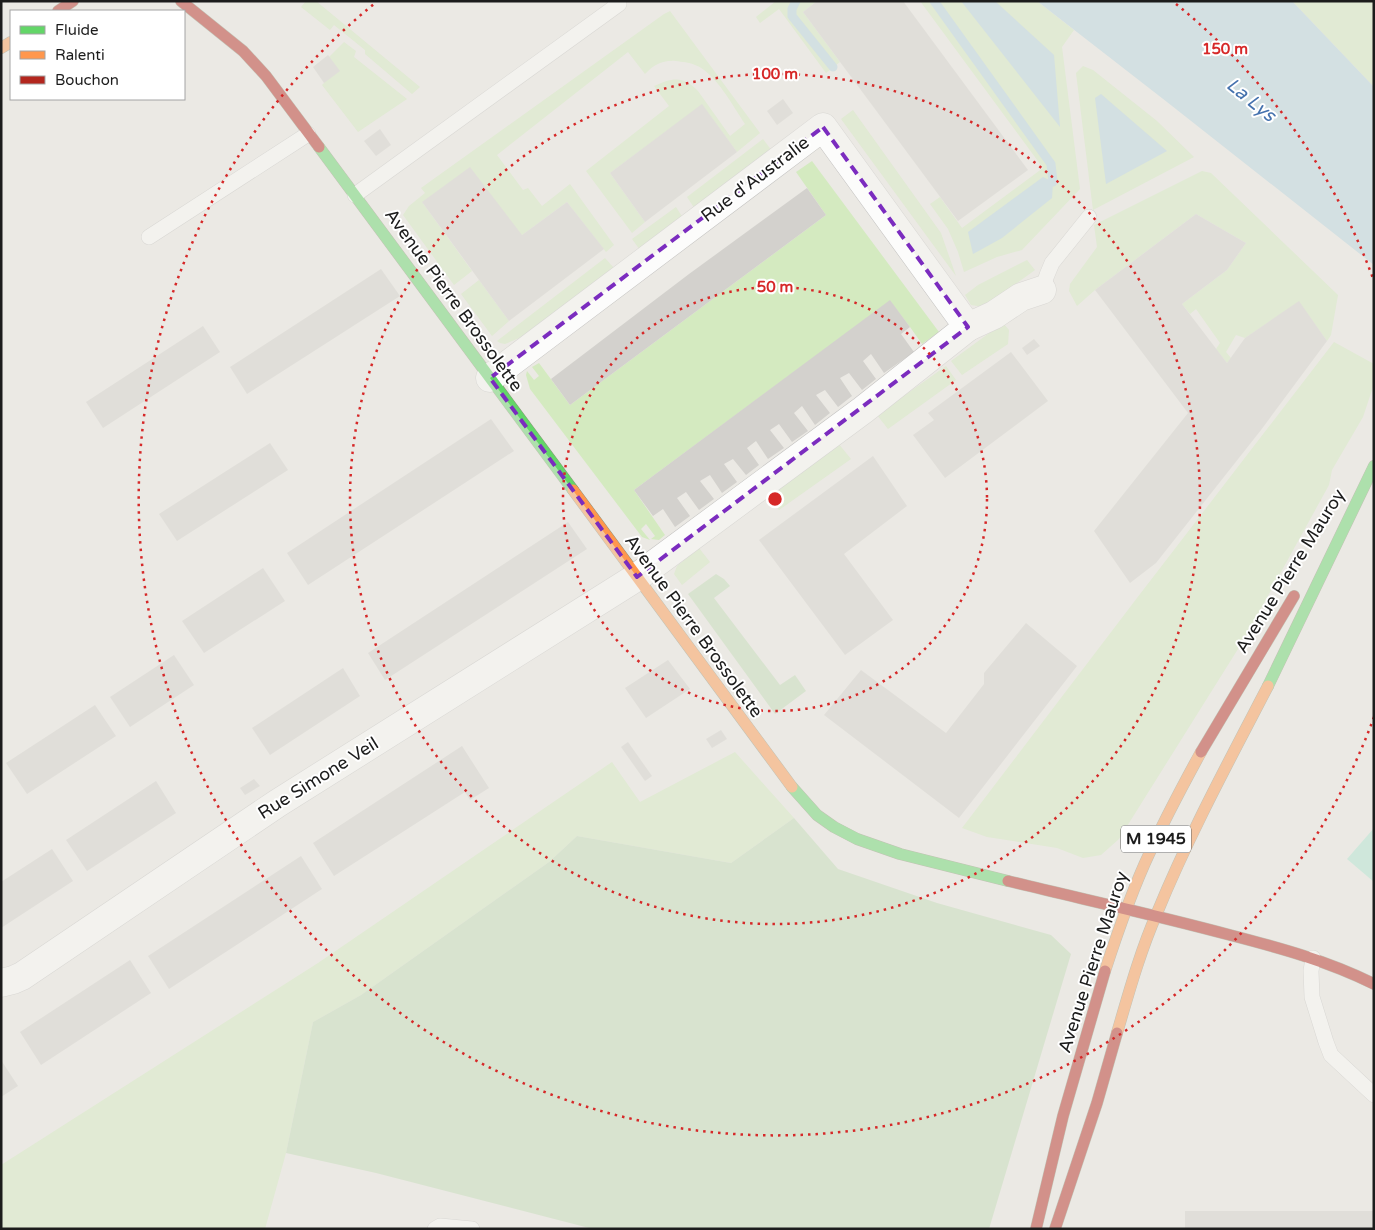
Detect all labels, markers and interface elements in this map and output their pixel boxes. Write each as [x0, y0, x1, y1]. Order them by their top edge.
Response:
legend [10, 10, 185, 100]
text: Fluide [55, 21, 99, 39]
text: 150 m [1202, 40, 1248, 58]
text: Ralenti [55, 46, 105, 64]
text: 100 m [752, 65, 798, 83]
text: Bouchon [55, 71, 119, 89]
water label: La Lys [1222, 74, 1281, 128]
street label: Rue d'Australie [697, 131, 813, 227]
street label: Avenue Pierre Brossolette [380, 204, 528, 396]
text: 50 m [757, 278, 793, 296]
street label: Avenue Pierre Mauroy [1230, 484, 1350, 657]
centre of rings [766, 490, 784, 508]
street label: Avenue Pierre Brossolette [620, 530, 768, 722]
street label: Rue Simone Veil [254, 732, 382, 824]
road number: M 1945 [1121, 826, 1191, 852]
street label: Avenue Pierre Mauroy [1053, 868, 1133, 1056]

